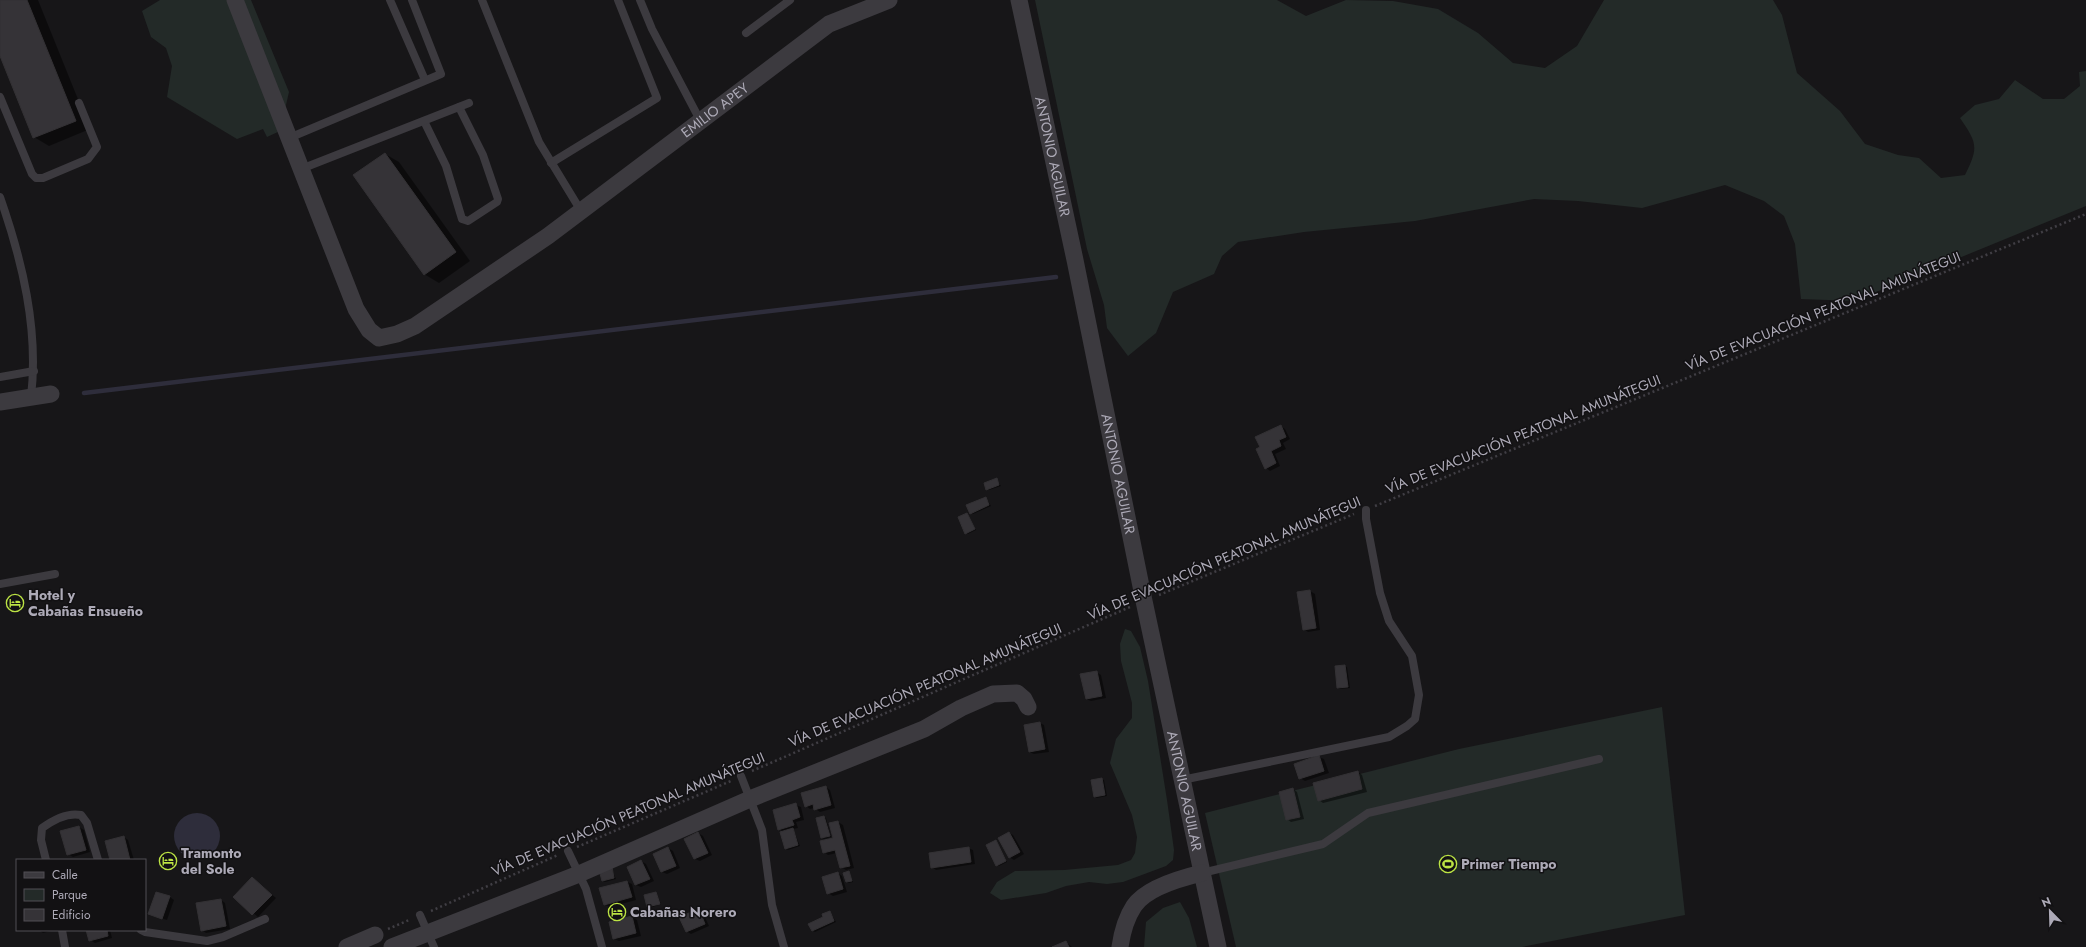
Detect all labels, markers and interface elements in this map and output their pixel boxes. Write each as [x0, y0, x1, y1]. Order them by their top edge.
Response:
street label: EMILIO APEY [677, 78, 753, 142]
street label: ANTONIO AGUILAR [1030, 95, 1075, 218]
street label: VÍA DE EVACUACIÓN PEATONAL AMUNÁTEGUI [1682, 246, 1964, 376]
street label: VÍA DE EVACUACIÓN PEATONAL AMUNÁTEGUI [1382, 369, 1664, 499]
street label: ANTONIO AGUILAR [1096, 412, 1140, 536]
street label: VÍA DE EVACUACIÓN PEATONAL AMUNÁTEGUI [1084, 491, 1364, 625]
place label: Hotel y Cabañas Ensueño [28, 585, 143, 621]
hotel icon: Hotel y Cabañas Ensueño [5, 593, 25, 613]
street label: VÍA DE EVACUACIÓN PEATONAL AMUNÁTEGUI [785, 618, 1065, 752]
street label: ANTONIO AGUILAR [1162, 729, 1207, 853]
street label: VÍA DE EVACUACIÓN PEATONAL AMUNÁTEGUI [488, 747, 768, 881]
place label: Tramonto del Sole [181, 843, 242, 879]
hotel icon: Tramonto del Sole [158, 851, 178, 871]
sports icon: Primer Tiempo [1438, 854, 1458, 874]
place label: Primer Tiempo [1461, 854, 1557, 874]
legend [16, 859, 146, 931]
text: Calle [52, 866, 78, 884]
text: Parque [52, 886, 87, 904]
north arrow [2030, 891, 2070, 931]
text: N [2039, 893, 2053, 911]
hotel icon: Cabañas Norero [607, 902, 627, 922]
place label: Cabañas Norero [630, 902, 736, 922]
text: Edificio [52, 906, 91, 924]

